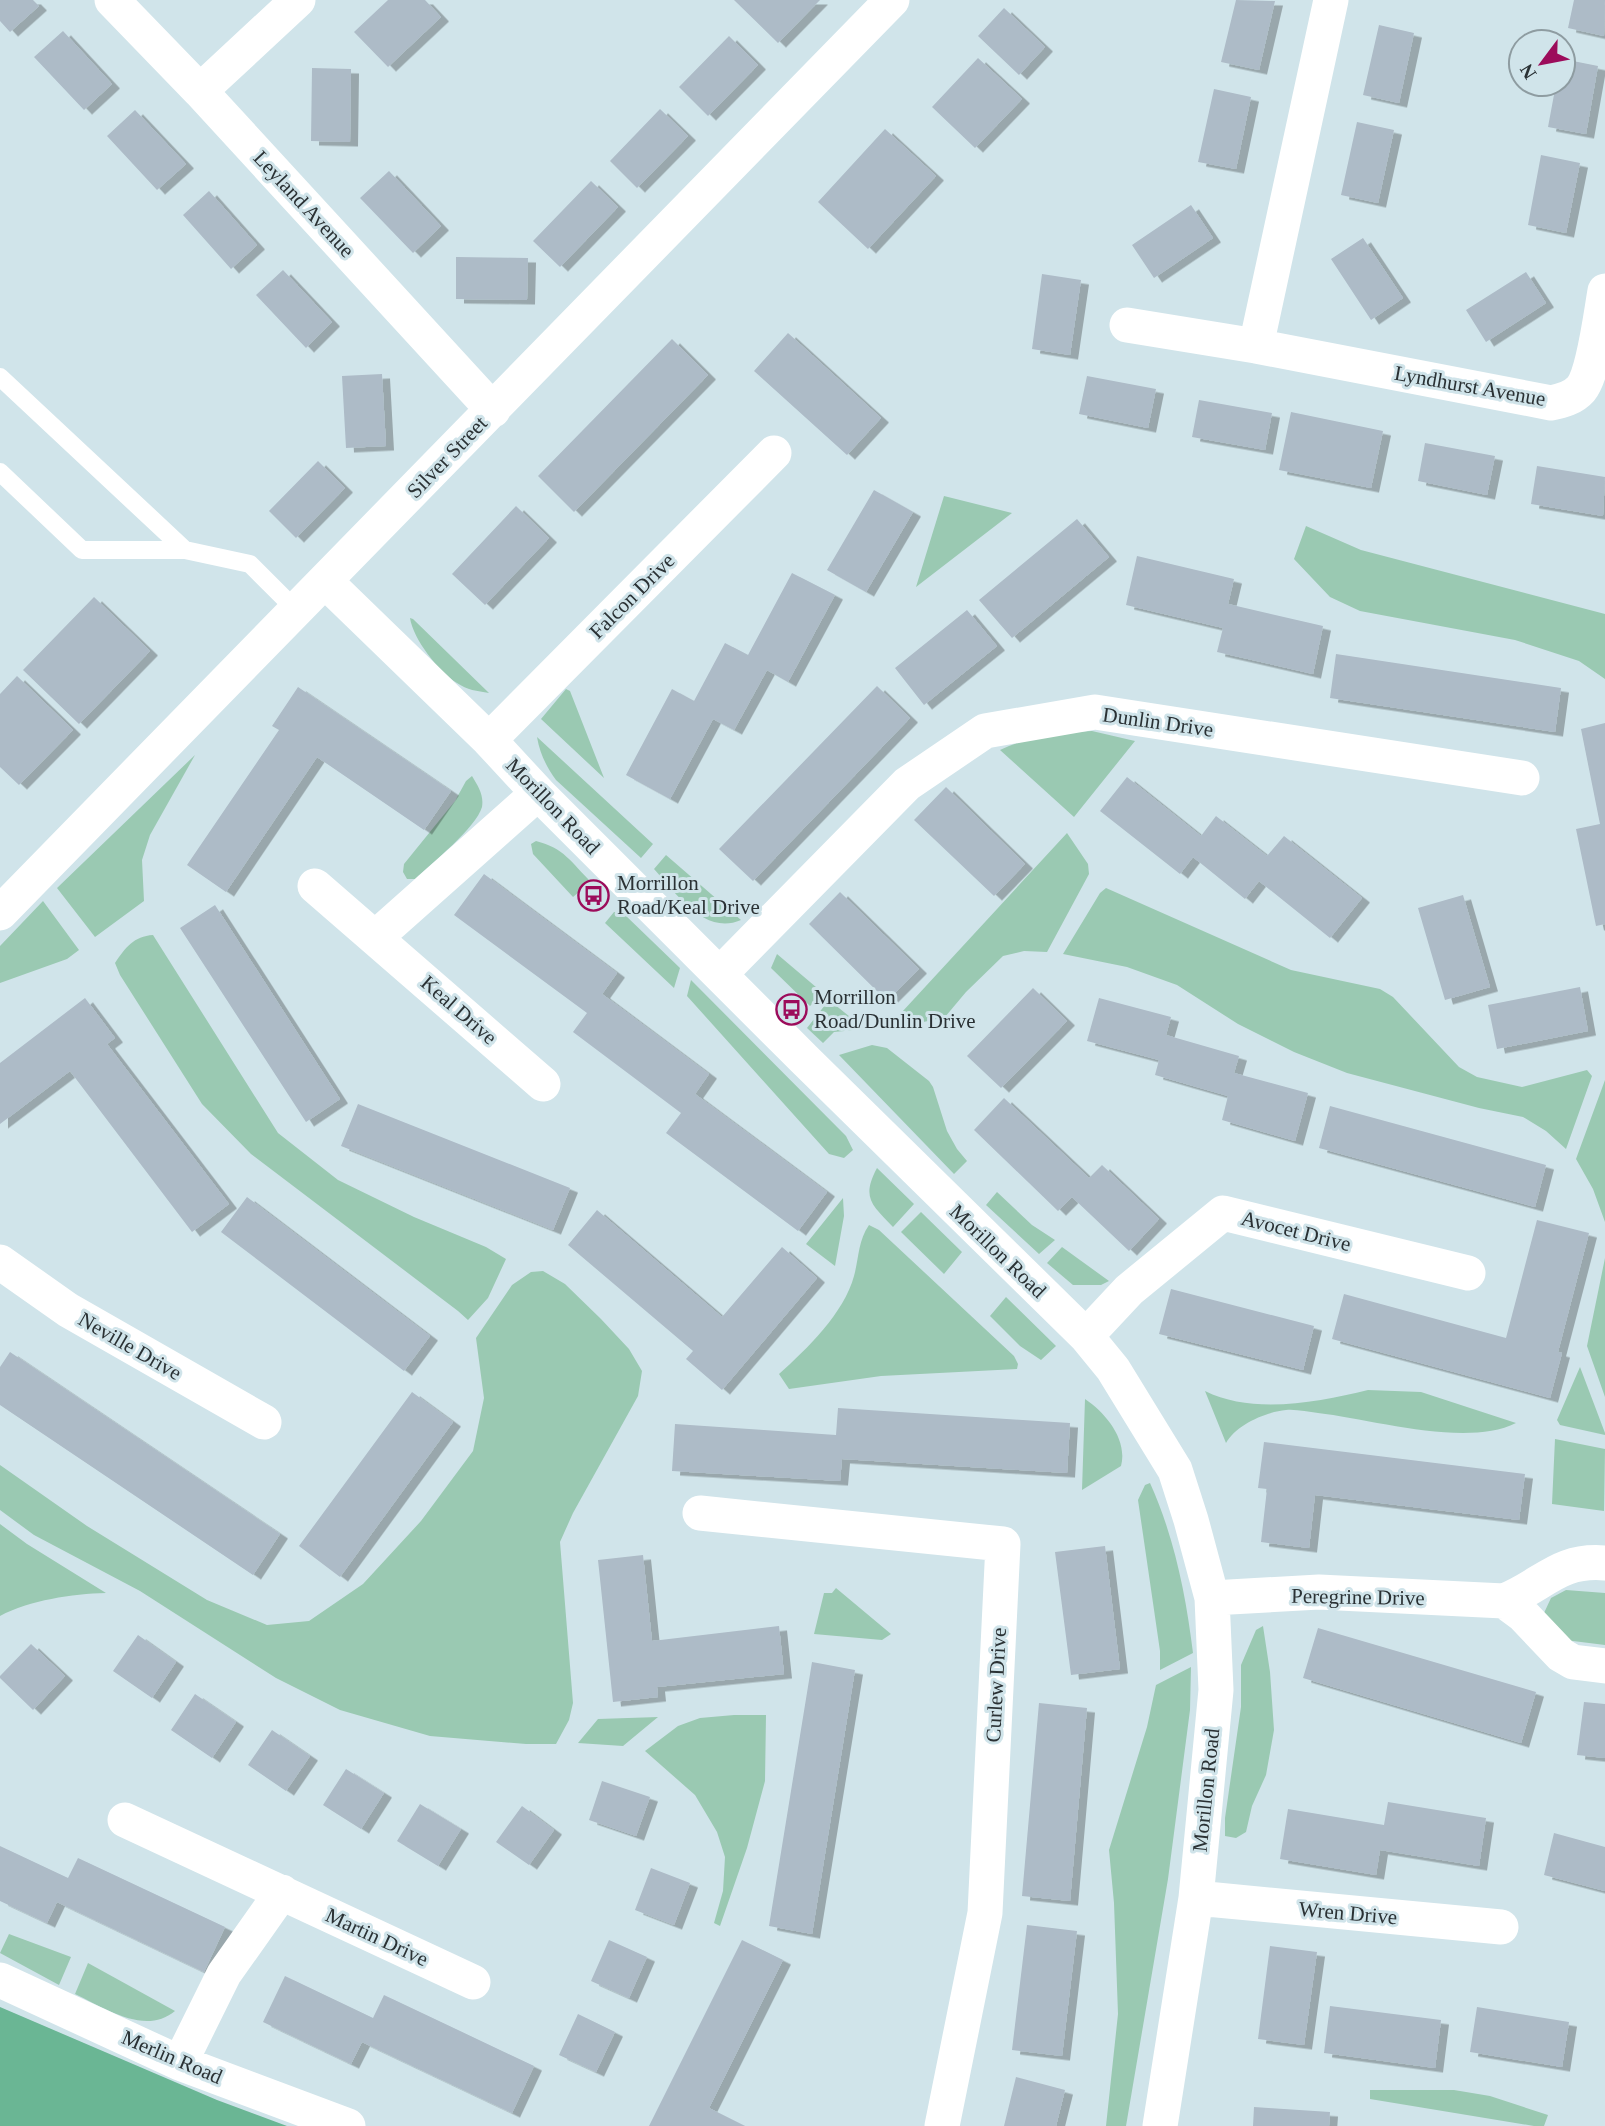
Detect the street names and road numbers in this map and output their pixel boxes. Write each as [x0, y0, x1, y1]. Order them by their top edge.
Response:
street label: Leyland Avenue [249, 146, 359, 262]
street label: Lyndhurst Avenue [1393, 361, 1547, 411]
street label: Silver Street [402, 411, 492, 503]
street label: Falcon Drive [585, 549, 679, 643]
street label: Dunlin Drive [1101, 702, 1215, 742]
street label: Morillon Road [501, 753, 605, 859]
street label: Keal Drive [416, 971, 502, 1049]
street label: Morillon Road [945, 1199, 1051, 1303]
street label: Avocet Drive [1239, 1206, 1353, 1256]
street label: Neville Drive [74, 1307, 186, 1385]
street label: Peregrine Drive [1291, 1584, 1425, 1610]
street label: Curlew Drive [981, 1627, 1011, 1743]
street label: Morillon Road [1188, 1726, 1224, 1853]
street label: Wren Drive [1298, 1897, 1398, 1929]
street label: Martin Drive [322, 1903, 432, 1971]
street label: Merlin Road [118, 2025, 226, 2089]

